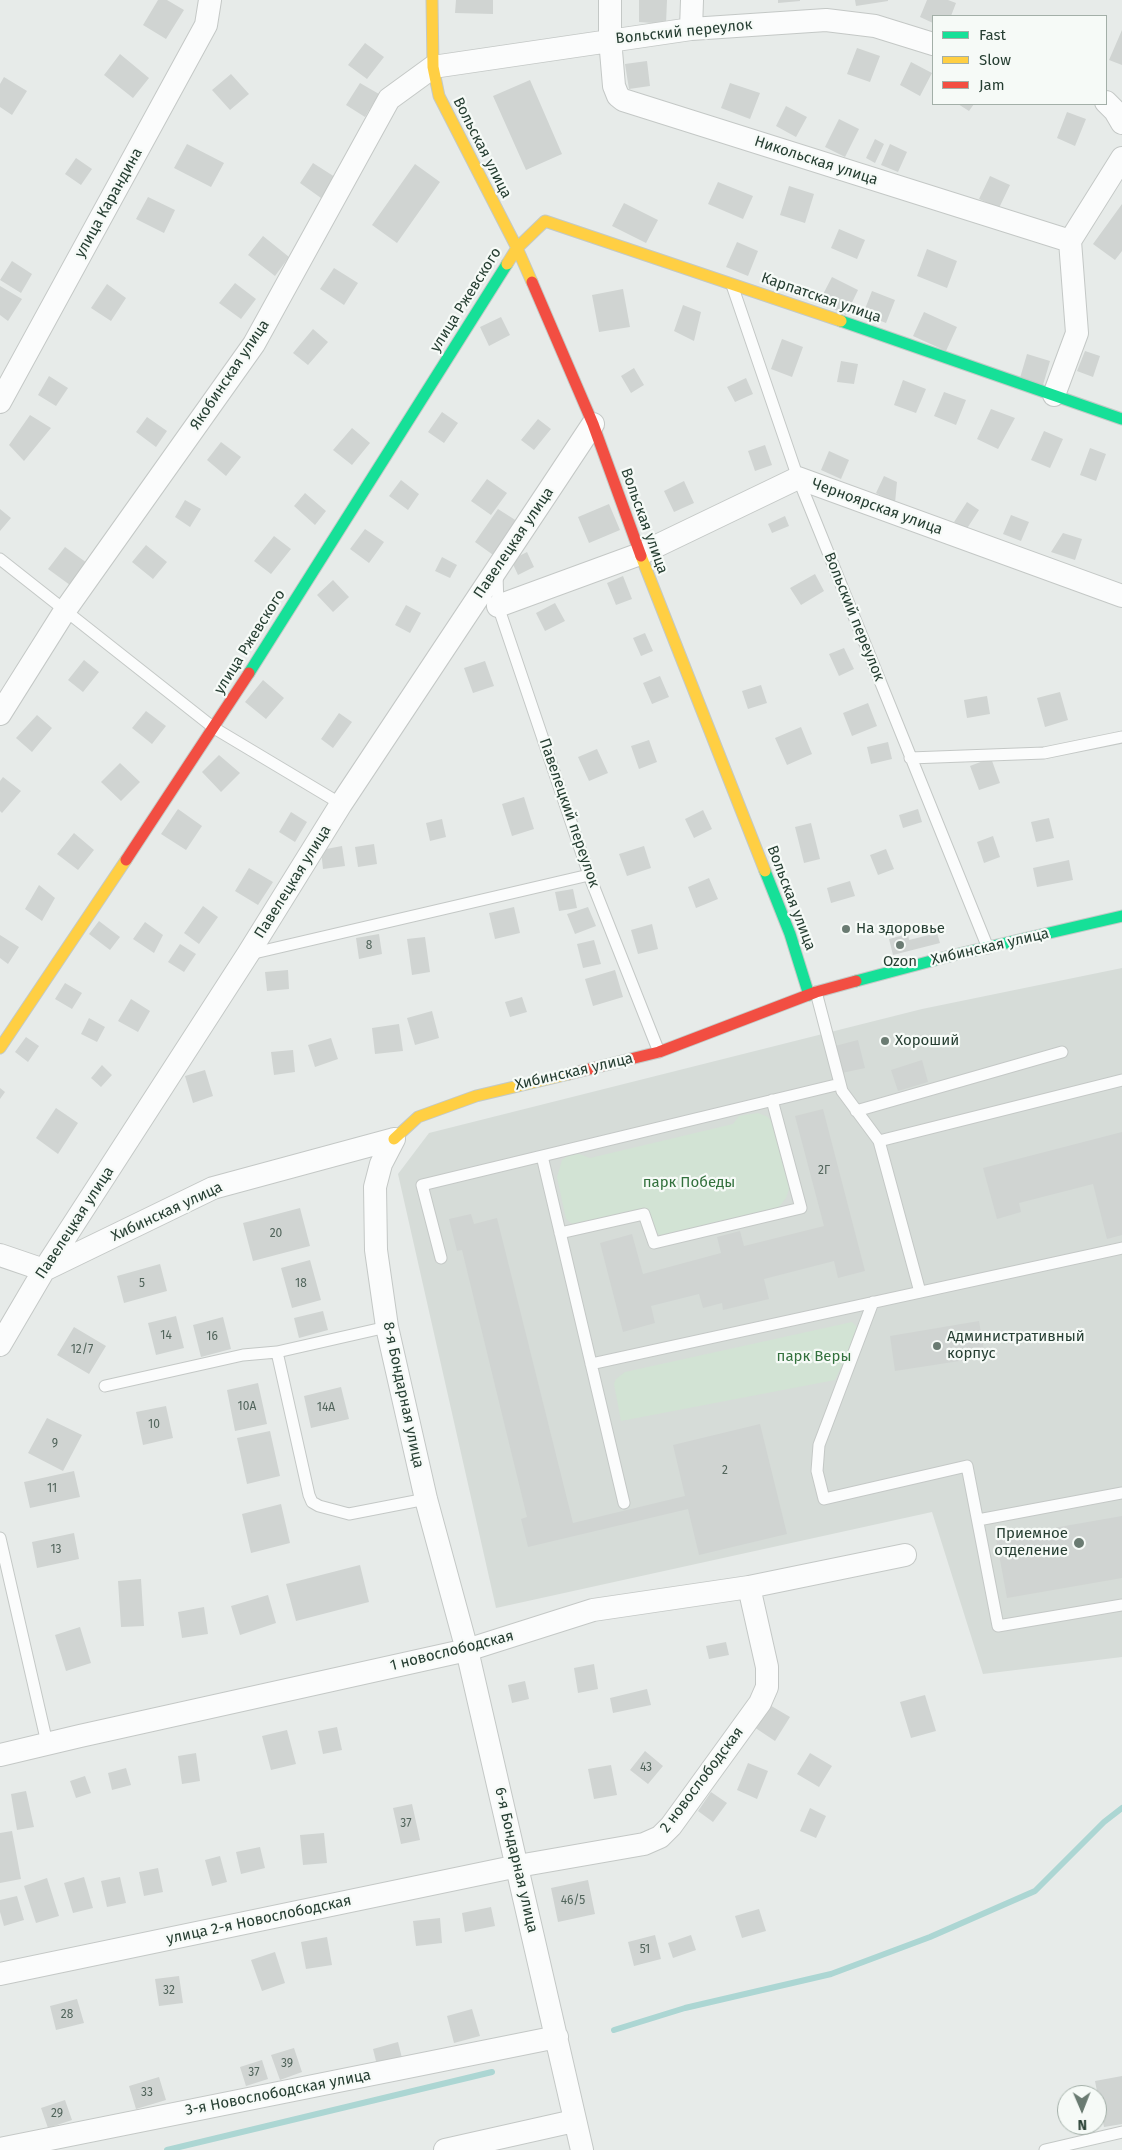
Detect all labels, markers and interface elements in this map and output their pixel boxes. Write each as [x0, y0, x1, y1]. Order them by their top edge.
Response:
legend [932, 15, 1107, 105]
street label: Вольский переулок [615, 16, 753, 48]
text: Fast [979, 26, 1006, 44]
text: Slow [979, 51, 1011, 69]
text: Jam [979, 76, 1005, 94]
street label: Вольская улица [449, 94, 515, 202]
street label: Никольская улица [752, 133, 880, 189]
street label: улица Карандина [71, 145, 147, 261]
street label: улица Ржевского [427, 244, 505, 356]
street label: Карпатская улица [759, 269, 883, 327]
street label: Якобинская улица [186, 316, 274, 434]
street label: Вольская улица [617, 466, 671, 576]
street label: Черноярская улица [809, 475, 945, 539]
street label: Павелецкая улица [470, 484, 558, 602]
street label: Вольский переулок [820, 550, 888, 684]
street label: улица Ржевского [211, 586, 289, 698]
street label: Павелецкий переулок [535, 736, 603, 890]
street label: Павелецкая улица [251, 822, 335, 942]
street label: Вольская улица [763, 843, 819, 953]
place label: На здоровье [856, 920, 945, 938]
marker: На здоровье [840, 923, 852, 935]
street label: Хибинская улица [929, 925, 1051, 969]
house number: 8 [366, 939, 372, 953]
marker: Ozon [894, 939, 906, 951]
place label: Ozon [883, 953, 917, 971]
place label: Хороший [895, 1032, 959, 1050]
marker: Хороший [879, 1035, 891, 1047]
street label: Хибинская улица [513, 1050, 635, 1094]
street label: Павелецкая улица [32, 1164, 118, 1282]
house number: 2Г [818, 1164, 830, 1178]
park label: парк Победы [643, 1174, 735, 1192]
street label: Хибинская улица [109, 1178, 225, 1246]
house number: 20 [270, 1227, 282, 1241]
house number: 5 [139, 1277, 145, 1291]
house number: 18 [295, 1277, 307, 1291]
street label: 8-я Бондарная улица [379, 1320, 427, 1470]
place label: Административный корпус [947, 1328, 1085, 1363]
house number: 14 [160, 1329, 172, 1343]
house number: 16 [206, 1330, 218, 1344]
marker: Административный корпус [931, 1340, 943, 1352]
house number: 12/7 [71, 1343, 93, 1357]
park label: парк Веры [777, 1348, 851, 1366]
house number: 10А [238, 1400, 256, 1414]
house number: 14А [317, 1401, 335, 1415]
house number: 10 [148, 1418, 160, 1432]
house number: 9 [52, 1437, 58, 1451]
house number: 2 [722, 1464, 728, 1478]
house number: 11 [47, 1482, 57, 1496]
place label: Приемное отделение [994, 1525, 1068, 1560]
marker: Приемное отделение [1072, 1536, 1086, 1550]
house number: 13 [50, 1543, 62, 1557]
street label: 1 новослободская [388, 1627, 516, 1675]
street label: 2 новослободская [656, 1724, 748, 1836]
house number: 43 [640, 1761, 652, 1775]
street label: 6-я Бондарная улица [490, 1785, 542, 1935]
house number: 37 [400, 1817, 412, 1831]
street label: улица 2-я Новослободская [165, 1892, 353, 1948]
house number: 46/5 [561, 1894, 585, 1908]
house number: 51 [640, 1943, 650, 1957]
house number: 32 [163, 1984, 175, 1998]
house number: 28 [61, 2008, 73, 2022]
house number: 39 [281, 2057, 293, 2071]
street label: 3-я Новослободская улица [184, 2066, 372, 2120]
house number: 37 [248, 2066, 260, 2080]
north arrow [1057, 2085, 1107, 2135]
house number: 33 [141, 2086, 153, 2100]
house number: 29 [51, 2107, 63, 2121]
text: N [1077, 2116, 1087, 2133]

